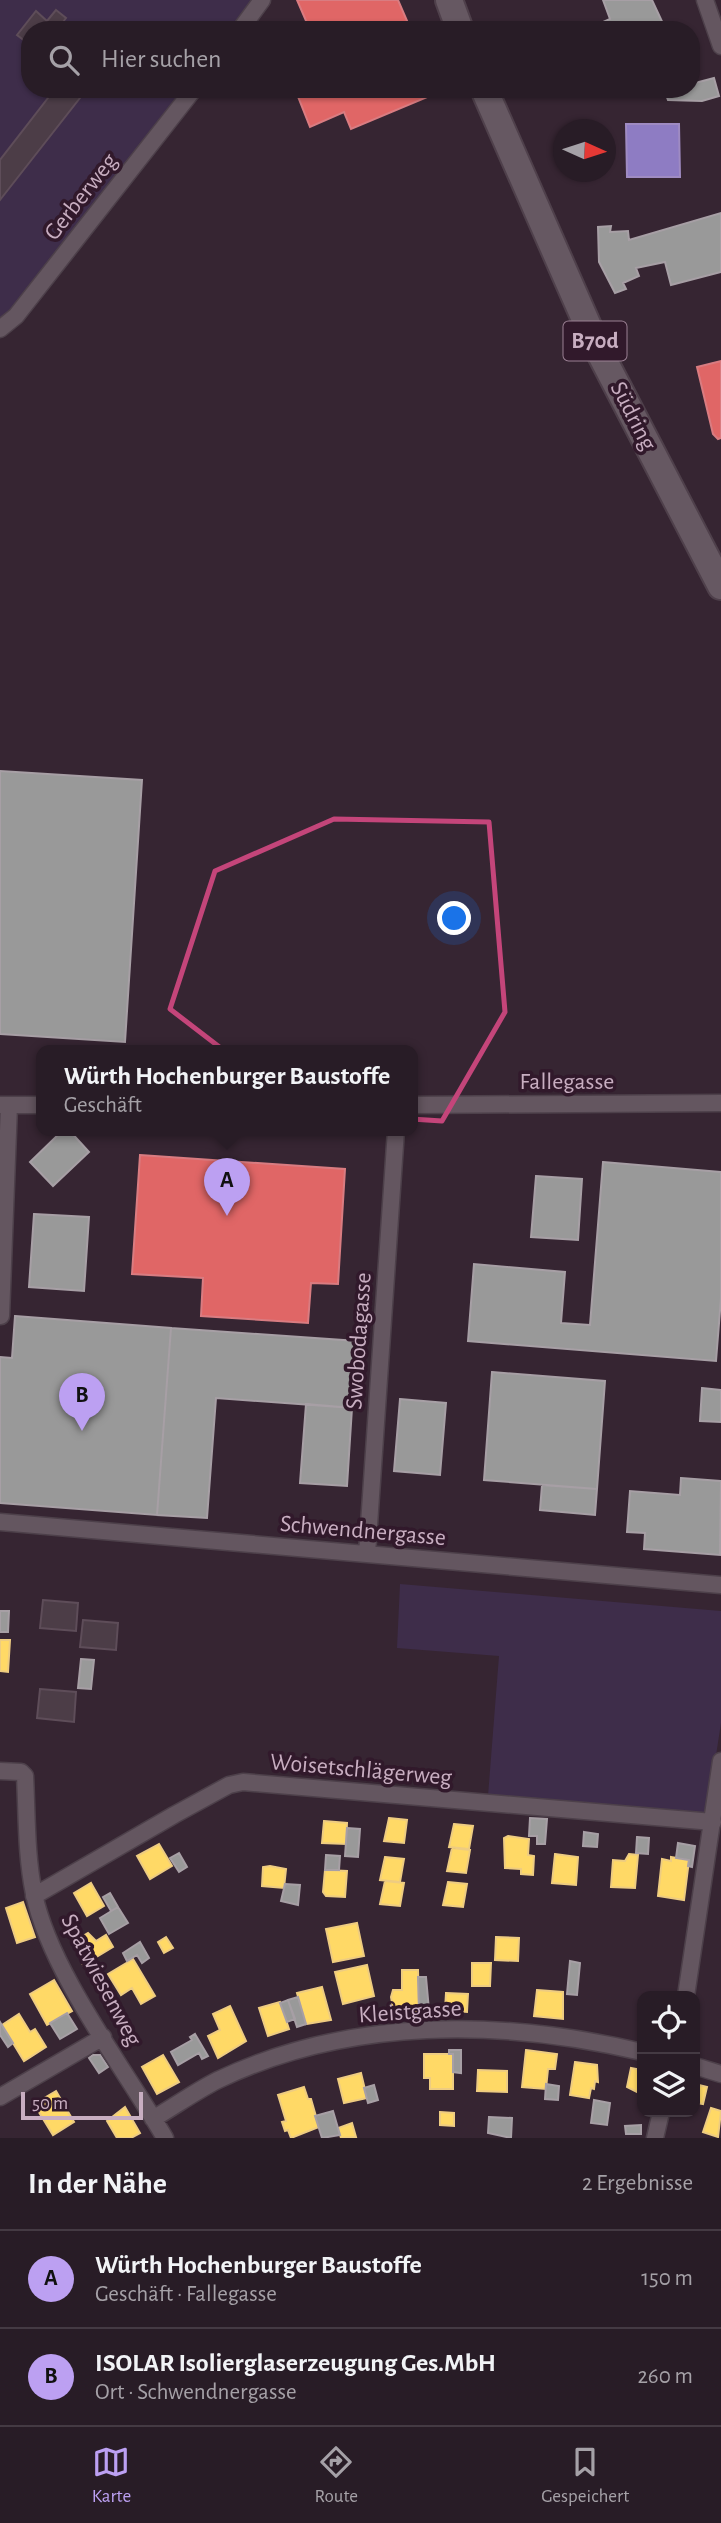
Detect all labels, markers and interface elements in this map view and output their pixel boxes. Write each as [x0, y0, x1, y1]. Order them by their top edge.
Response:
search box [21, 21, 700, 98]
icon: search [45, 41, 83, 79]
text: Hier suchen [101, 46, 222, 72]
north arrow [553, 119, 616, 182]
street label: Gerberweg [40, 149, 122, 245]
road number: B70d [564, 322, 626, 360]
street label: Südring [606, 378, 661, 455]
your location [437, 901, 471, 935]
popup [36, 1045, 418, 1136]
text: Würth Hochenburger Baustoffe [64, 1063, 390, 1089]
street label: Fallegasse [520, 1070, 614, 1094]
text: Geschäft [64, 1094, 142, 1117]
pin: A [204, 1158, 250, 1216]
street label: Swobodagasse [342, 1272, 376, 1410]
pin: B [59, 1373, 105, 1431]
street label: Schwendnergasse [279, 1512, 447, 1550]
street label: Woisetschlägerweg [269, 1750, 453, 1790]
street label: Spatwiesenweg [56, 1910, 146, 2050]
map controls [637, 1991, 700, 2117]
button: locate [637, 1991, 700, 2054]
street label: Kleistgasse [358, 1996, 462, 2028]
button: layers [637, 2054, 700, 2117]
scale bar [21, 2089, 144, 2121]
text: 50 m [32, 2094, 68, 2113]
text: In der Nähe [28, 2169, 167, 2199]
text: 2 Ergebnisse [582, 2172, 693, 2195]
text: Würth Hochenburger Baustoffe [95, 2252, 422, 2278]
text: A [44, 2267, 58, 2290]
text: 150 m [641, 2267, 693, 2290]
text: Geschäft · Fallegasse [95, 2283, 277, 2306]
text: ISOLAR Isolierglaserzeugung Ges.MbH [95, 2350, 496, 2376]
text: B [44, 2365, 58, 2388]
text: 260 m [637, 2365, 693, 2388]
text: Ort · Schwendnergasse [95, 2381, 297, 2404]
tab: Karte [92, 2443, 131, 2508]
tab: Route [315, 2443, 358, 2508]
tab: Gespeichert [541, 2443, 629, 2508]

